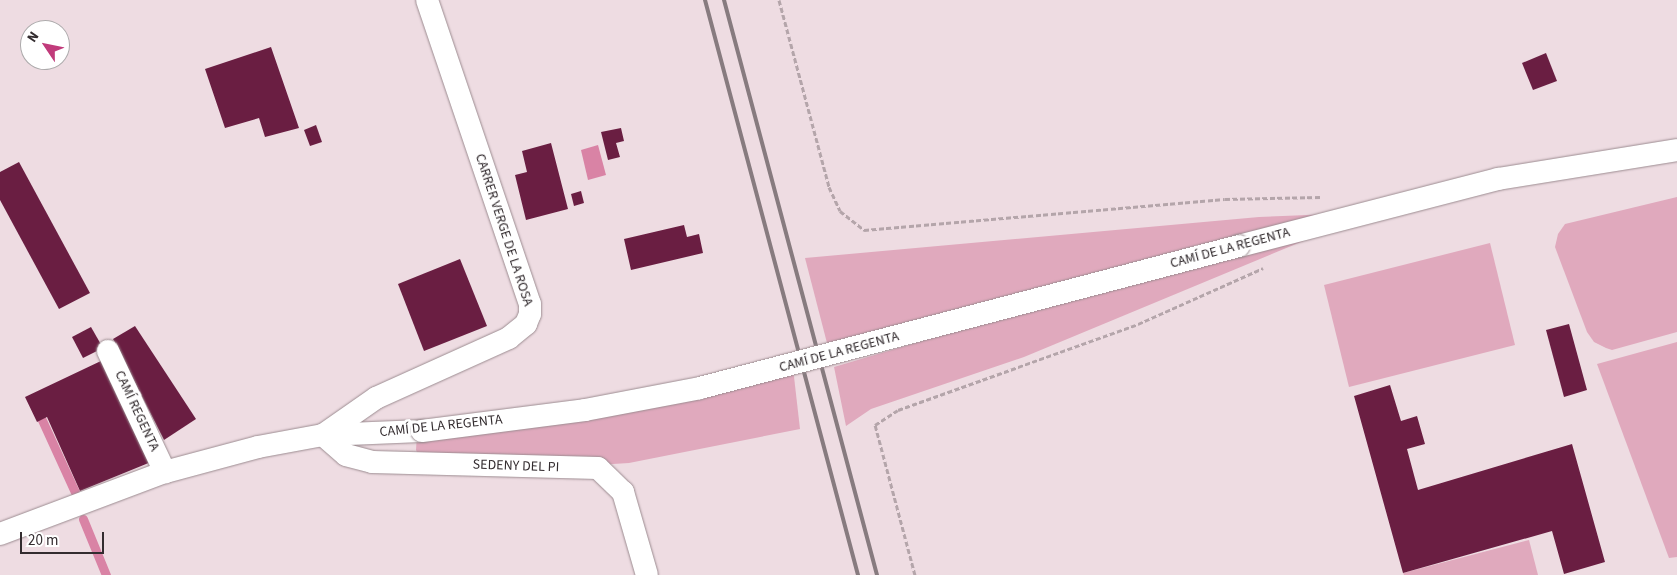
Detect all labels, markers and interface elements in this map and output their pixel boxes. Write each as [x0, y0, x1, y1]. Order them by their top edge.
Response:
north arrow [20, 20, 70, 70]
text: N [22, 28, 44, 47]
street label: CARRER VERGE DE LA ROSA [471, 152, 537, 308]
street label: CAMÍ DE LA REGENTA [1168, 224, 1292, 272]
street label: CAMÍ DE LA REGENTA [777, 328, 901, 376]
street label: CAMÍ REGENTA [111, 368, 163, 454]
street label: CAMÍ DE LA REGENTA [379, 411, 503, 441]
street label: SEDENY DEL PI [472, 456, 560, 476]
scale bar [22, 522, 106, 554]
text: 20 m [28, 530, 58, 551]

